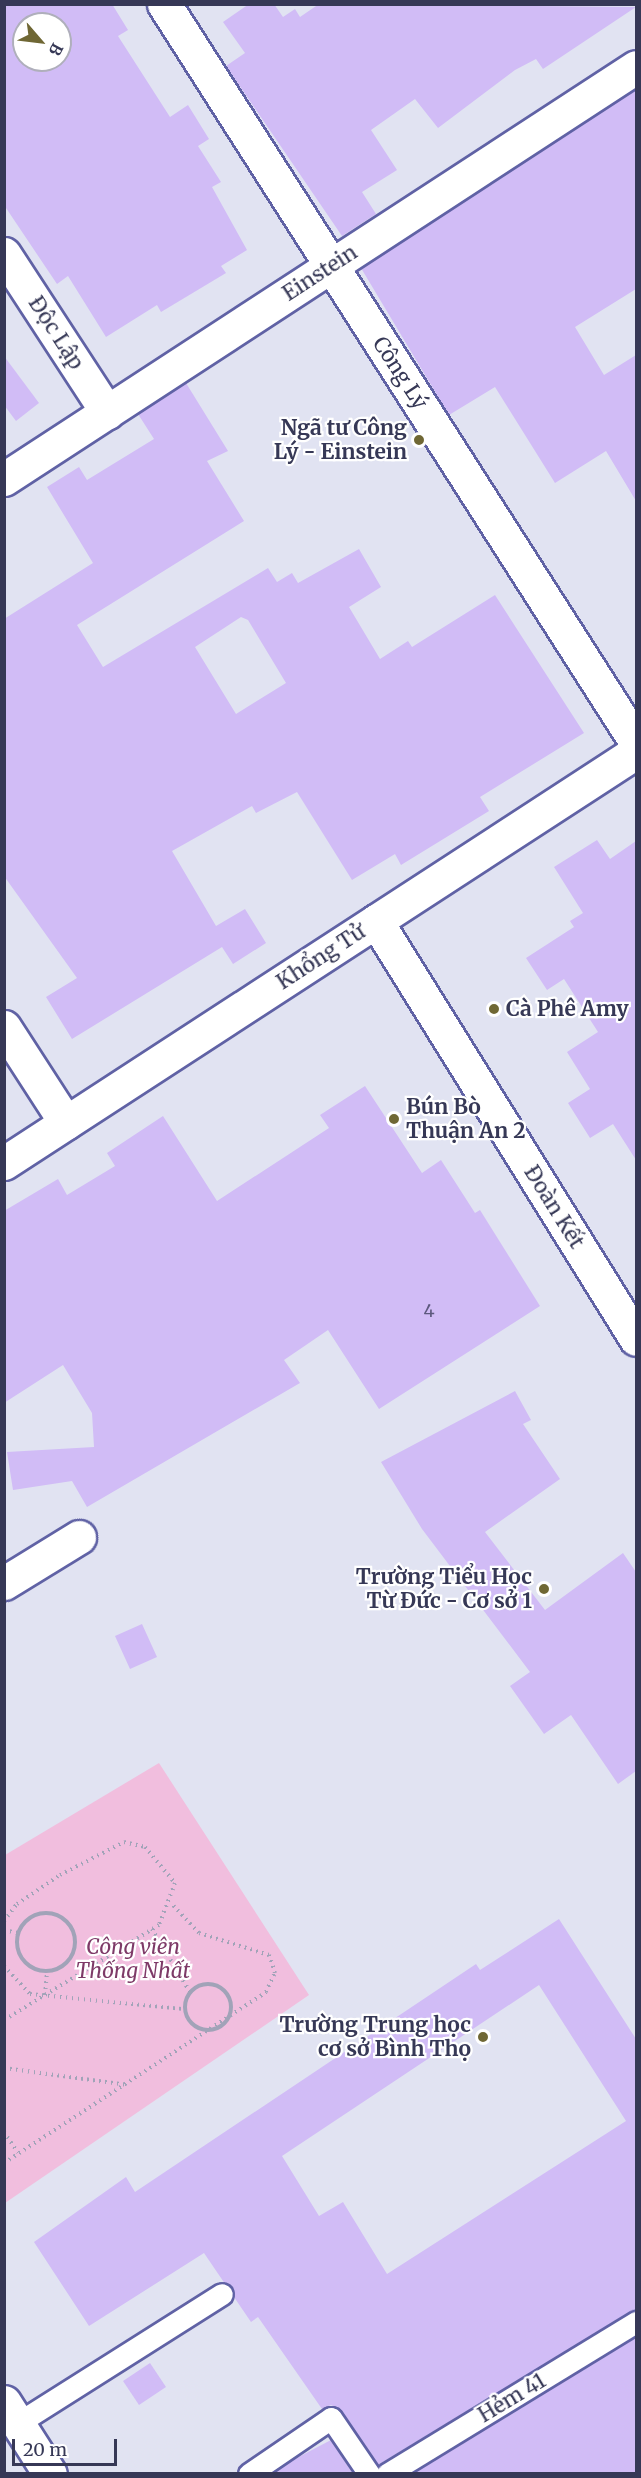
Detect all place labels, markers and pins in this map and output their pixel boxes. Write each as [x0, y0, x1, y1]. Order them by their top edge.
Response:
place label: Ngã tư Công Lý - Einstein [274, 415, 407, 465]
marker: Ngã tư Công Lý - Einstein [412, 433, 426, 447]
place label: Cà Phê Amy [506, 996, 629, 1022]
marker: Cà Phê Amy [487, 1002, 501, 1016]
place label: Bún Bò Thuận An 2 [406, 1094, 526, 1144]
marker: Bún Bò Thuận An 2 [387, 1112, 401, 1126]
place label: Trường Tiểu Học Từ Đức - Cơ sở 1 [356, 1564, 532, 1614]
marker: Trường Tiểu Học Từ Đức - Cơ sở 1 [537, 1582, 551, 1596]
place label: Trường Trung học cơ sở Bình Thọ [279, 2012, 471, 2062]
marker: Trường Trung học cơ sở Bình Thọ [476, 2030, 490, 2044]

